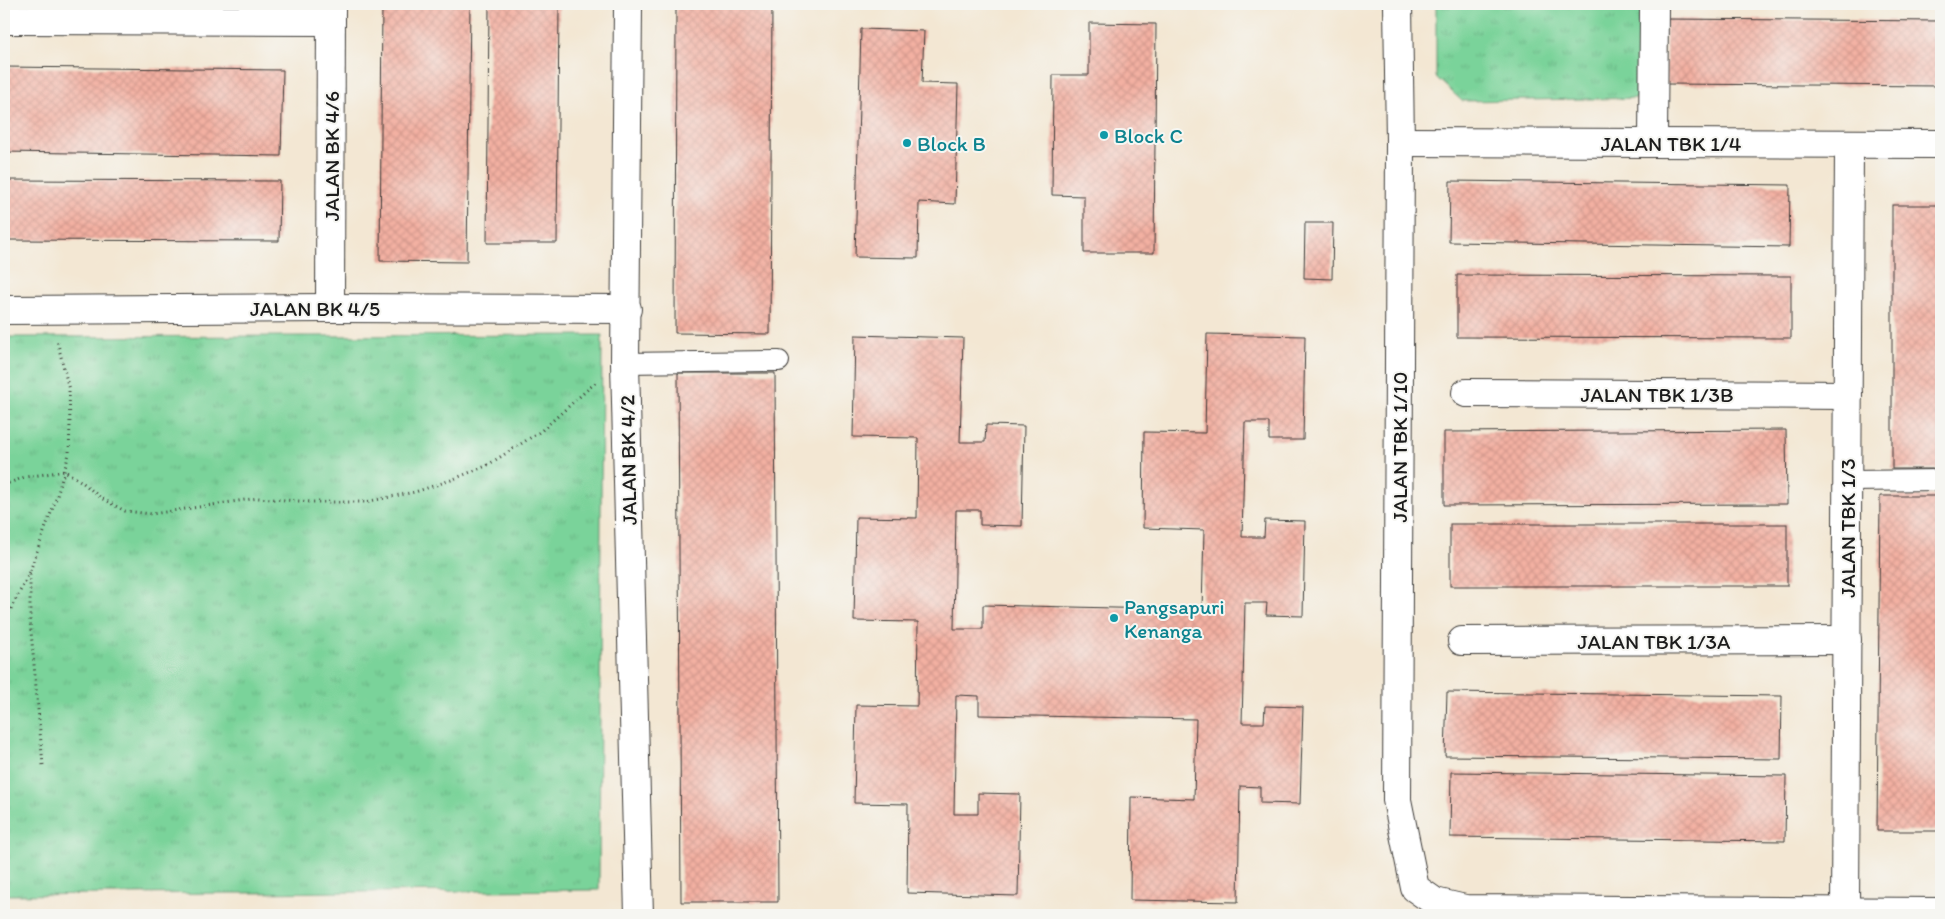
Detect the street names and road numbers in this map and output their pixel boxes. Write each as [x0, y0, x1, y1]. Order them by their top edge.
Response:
street label: JALAN BK 4/6 [319, 91, 344, 221]
street label: JALAN TBK 1/4 [1601, 131, 1742, 156]
street label: JALAN BK 4/5 [250, 296, 380, 321]
street label: JALAN TBK 1/10 [1387, 372, 1412, 522]
street label: JALAN TBK 1/3B [1580, 382, 1734, 407]
street label: JALAN BK 4/2 [614, 395, 642, 525]
street label: JALAN TBK 1/3 [1835, 458, 1860, 598]
street label: JALAN TBK 1/3A [1578, 629, 1731, 654]

